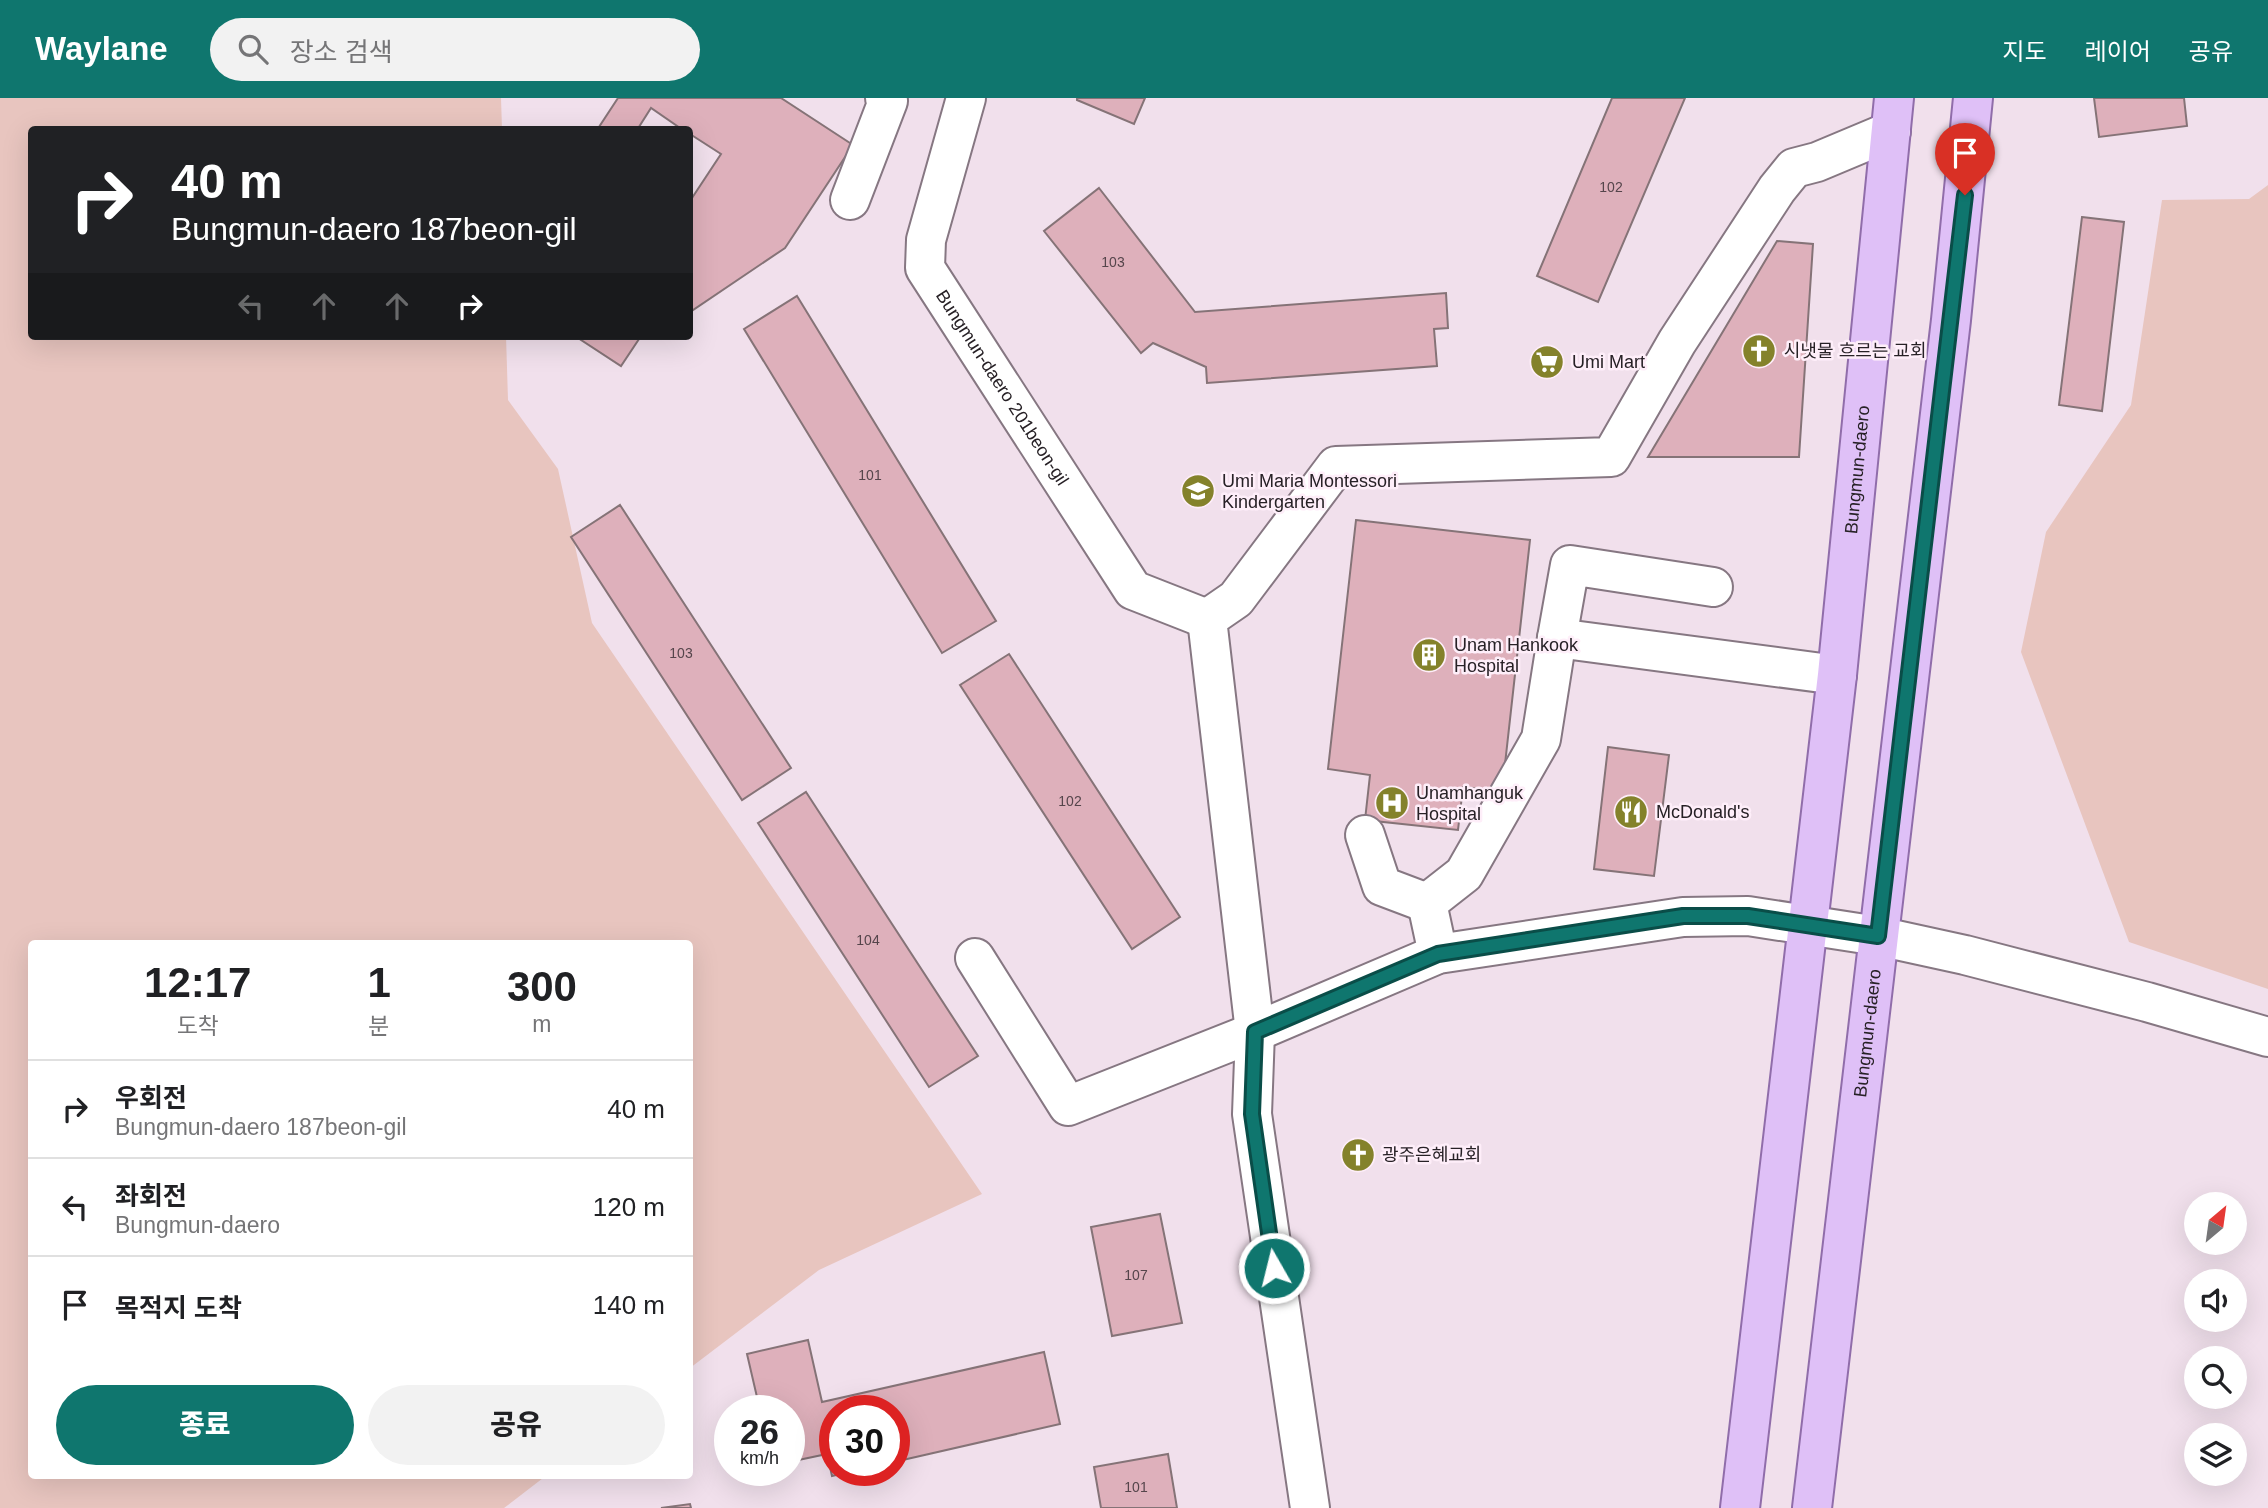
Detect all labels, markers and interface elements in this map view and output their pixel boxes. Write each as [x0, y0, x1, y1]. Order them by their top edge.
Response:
search box [210, 18, 700, 81]
text: Waylane [35, 30, 168, 67]
icon: search [234, 30, 272, 68]
text: 장소 검색 [290, 37, 393, 67]
text: 지도 [2002, 38, 2047, 65]
text: 레이어 [2085, 38, 2151, 65]
text: 공유 [2189, 38, 2233, 65]
pin [1935, 123, 1995, 195]
icon: arrive [1946, 134, 1984, 172]
icon: right [56, 154, 147, 245]
text: 40 m [171, 154, 283, 208]
house number: 102 [1599, 179, 1623, 195]
text: Bungmun-daero 187beon-gil [171, 211, 577, 247]
house number: 103 [1101, 254, 1125, 270]
street label: Bungmun-daero 201beon-gil [932, 286, 1073, 489]
icon: left [232, 287, 270, 325]
icon: ahead [305, 287, 343, 325]
icon: ahead [378, 287, 416, 325]
icon: right [451, 287, 489, 325]
church icon: 시냇물 흐르는 교회 [1740, 332, 1778, 370]
place label: 시냇물 흐르는 교회 [1784, 341, 1926, 361]
supermarket icon: Umi Mart [1528, 343, 1566, 381]
place label: Umi Mart [1572, 352, 1645, 372]
street label: Bungmun-daero [1841, 404, 1874, 535]
house number: 101 [858, 467, 882, 483]
place label: Umi Maria Montessori Kindergarten [1222, 471, 1397, 512]
school or university icon: Umi Maria Montessori Kindergarten [1179, 472, 1217, 510]
place label: Unam Hankook Hospital [1454, 635, 1579, 676]
building icon: Unam Hankook Hospital [1410, 636, 1448, 674]
house number: 103 [669, 645, 693, 661]
place label: Unamhanguk Hospital [1416, 783, 1524, 824]
hospital icon: Unamhanguk Hospital [1373, 784, 1411, 822]
house number: 102 [1058, 793, 1082, 809]
restaurant icon: McDonald's [1612, 793, 1650, 831]
place label: McDonald's [1656, 802, 1749, 822]
house number: 104 [856, 932, 880, 948]
text: 12:17 [144, 959, 251, 1006]
text: 1 [367, 959, 391, 1006]
text: 300 [507, 963, 577, 1010]
street label: Bungmun-daero [1850, 968, 1885, 1099]
text: m [532, 1011, 552, 1037]
text: 도착 [177, 1013, 219, 1039]
text: 분 [369, 1013, 390, 1039]
text: 우회전 [115, 1083, 187, 1113]
icon: right [56, 1090, 94, 1128]
text: 40 m [607, 1094, 665, 1124]
text: Bungmun-daero 187beon-gil [115, 1114, 407, 1140]
church icon: 광주은혜교회 [1339, 1136, 1377, 1174]
place label: 광주은혜교회 [1382, 1145, 1481, 1165]
text: 좌회전 [115, 1181, 187, 1211]
icon: left [56, 1188, 94, 1226]
text: 120 m [593, 1192, 665, 1222]
north arrow [2184, 1192, 2247, 1255]
map controls [2184, 1192, 2247, 1486]
text: Bungmun-daero [115, 1212, 280, 1238]
position arrow [1237, 1231, 1311, 1305]
house number: 107 [1124, 1267, 1148, 1283]
button: sound [2184, 1269, 2247, 1332]
icon: arrive [56, 1286, 94, 1324]
text: 140 m [593, 1290, 665, 1320]
text: 목적지 도착 [115, 1293, 242, 1323]
button: search [2184, 1346, 2247, 1409]
button: 종료 [56, 1385, 354, 1465]
button: 공유 [368, 1385, 665, 1465]
speed limit sign: 30 [819, 1395, 910, 1486]
text: 26 [740, 1412, 779, 1451]
button: layers [2184, 1423, 2247, 1486]
text: km/h [740, 1448, 779, 1468]
house number: 101 [1124, 1479, 1148, 1495]

